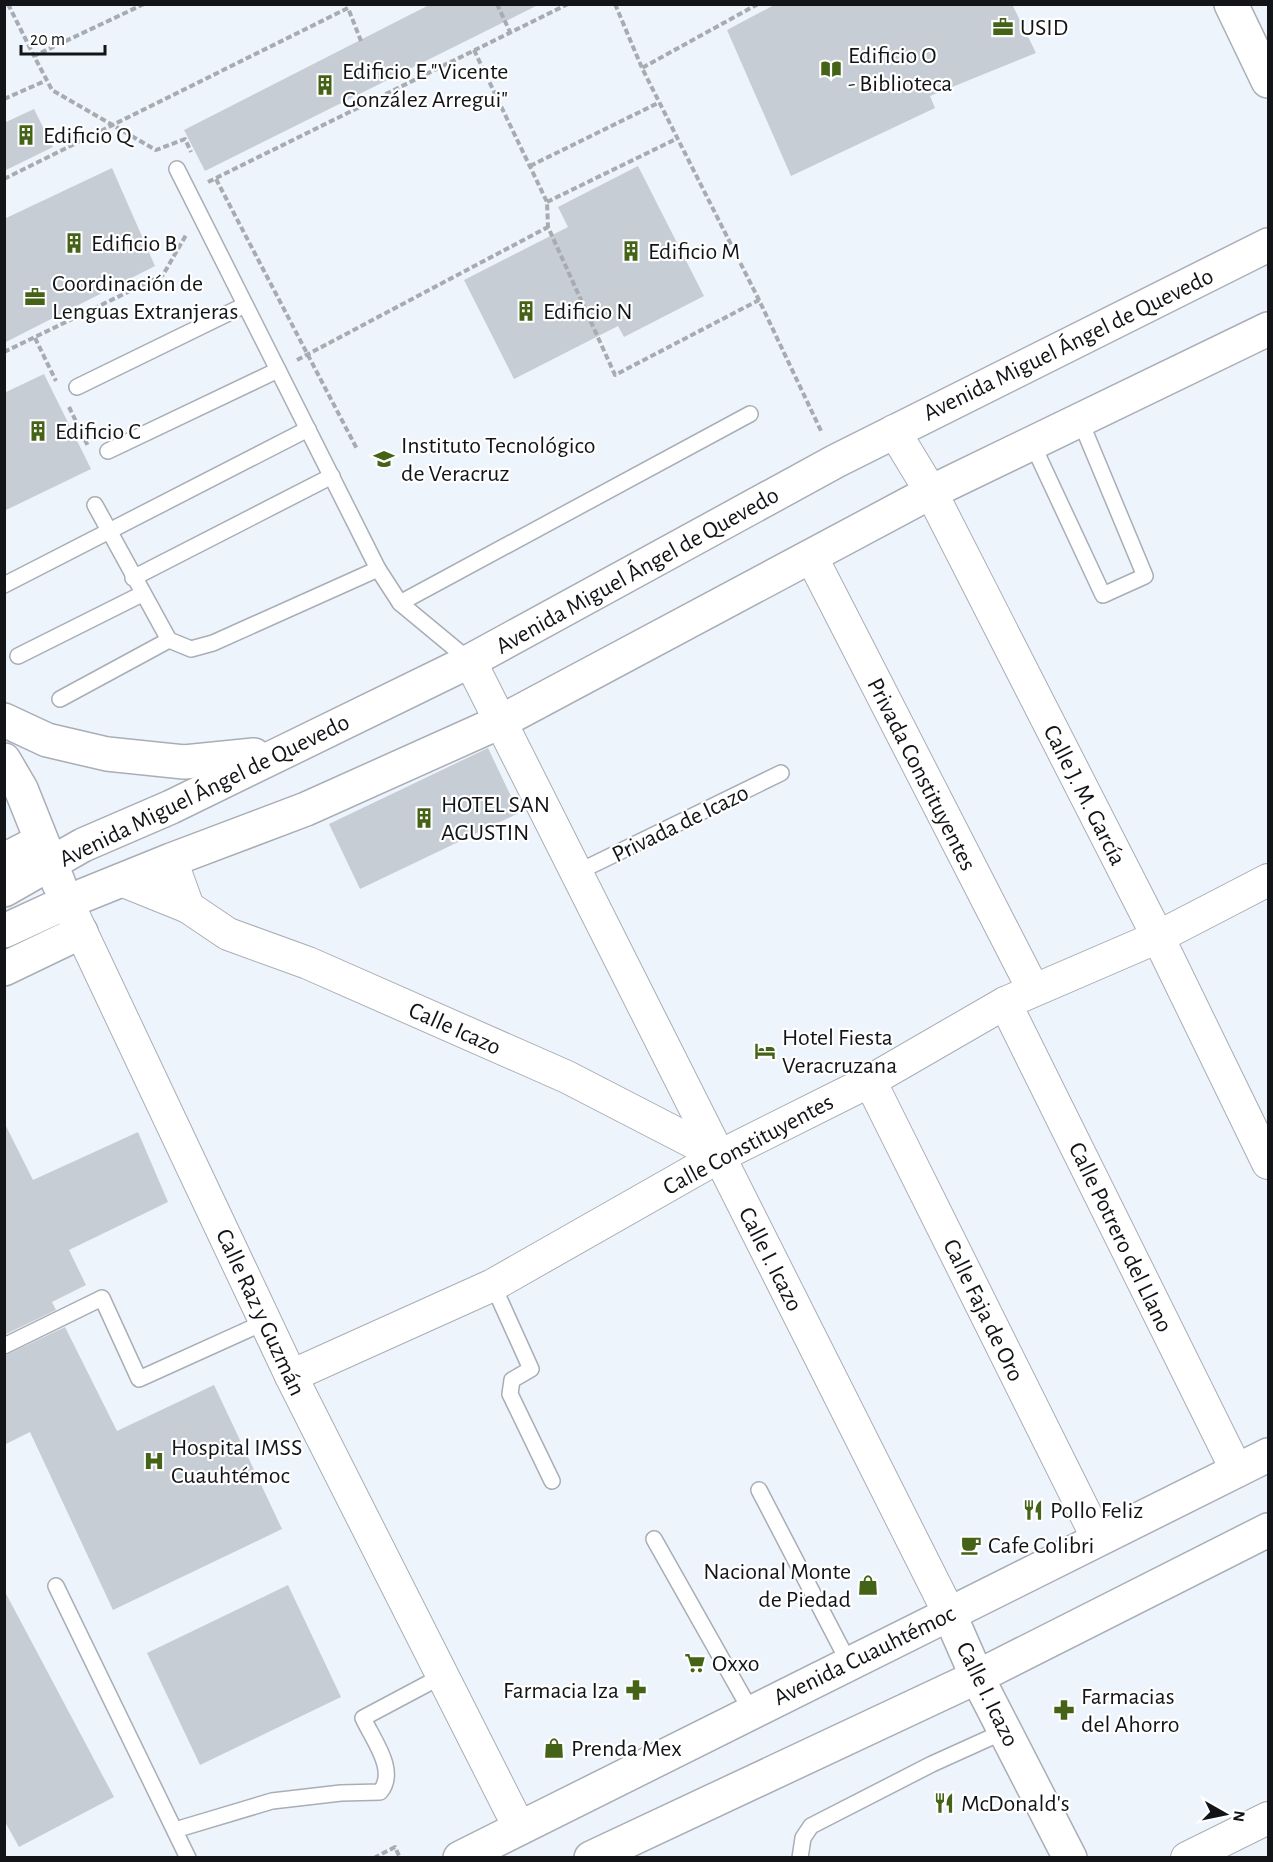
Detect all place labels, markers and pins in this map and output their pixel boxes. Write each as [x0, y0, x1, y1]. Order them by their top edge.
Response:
office icon: USID [991, 15, 1015, 39]
place label: USID [1020, 16, 1068, 40]
place label: Edificio O - Biblioteca [848, 44, 952, 96]
library icon: Edificio O - Biblioteca [819, 57, 843, 81]
place label: Edificio E "Vicente González Arregui" [342, 60, 508, 112]
building icon: Edificio E "Vicente González Arregui" [313, 73, 337, 97]
building icon: Edificio Q [14, 123, 38, 147]
place label: Edificio Q [43, 124, 134, 148]
building icon: Edificio B [62, 231, 86, 255]
place label: Edificio B [91, 232, 177, 256]
building icon: Edificio M [619, 239, 643, 263]
place label: Edificio M [648, 240, 740, 264]
place label: Coordinación de Lenguas Extranjeras [52, 272, 238, 324]
office icon: Coordinación de Lenguas Extranjeras [23, 285, 47, 309]
building icon: Edificio N [514, 299, 538, 323]
place label: Edificio N [543, 300, 633, 324]
building icon: Edificio C [26, 419, 50, 443]
place label: Edificio C [55, 420, 141, 444]
place label: Instituto Tecnológico de Veracruz [401, 434, 596, 486]
school or university icon: Instituto Tecnológico de Veracruz [372, 447, 396, 471]
place label: HOTEL SAN AGUSTIN [441, 793, 550, 845]
building icon: HOTEL SAN AGUSTIN [412, 806, 436, 830]
place label: Hotel Fiesta Veracruzana [782, 1026, 897, 1078]
hotel icon: Hotel Fiesta Veracruzana [753, 1039, 777, 1063]
place label: Hospital IMSS Cuauhtémoc [171, 1436, 302, 1488]
hospital icon: Hospital IMSS Cuauhtémoc [142, 1449, 166, 1473]
restaurant icon: Pollo Feliz [1021, 1498, 1045, 1522]
place label: Pollo Feliz [1050, 1499, 1143, 1523]
cafe icon: Cafe Colibri [959, 1533, 983, 1557]
place label: Cafe Colibri [988, 1534, 1094, 1558]
place label: Nacional Monte de Piedad [703, 1560, 851, 1612]
shop icon: Nacional Monte de Piedad [856, 1573, 880, 1597]
supermarket icon: Oxxo [683, 1651, 707, 1675]
place label: Oxxo [712, 1652, 760, 1676]
pharmacy icon: Farmacia Iza [624, 1678, 648, 1702]
place label: Farmacia Iza [503, 1679, 619, 1703]
place label: Farmacias del Ahorro [1081, 1685, 1180, 1737]
pharmacy icon: Farmacias del Ahorro [1052, 1698, 1076, 1722]
shop icon: Prenda Mex [542, 1736, 566, 1760]
place label: Prenda Mex [571, 1737, 682, 1761]
restaurant icon: McDonald's [932, 1791, 956, 1815]
place label: McDonald's [961, 1792, 1070, 1816]

